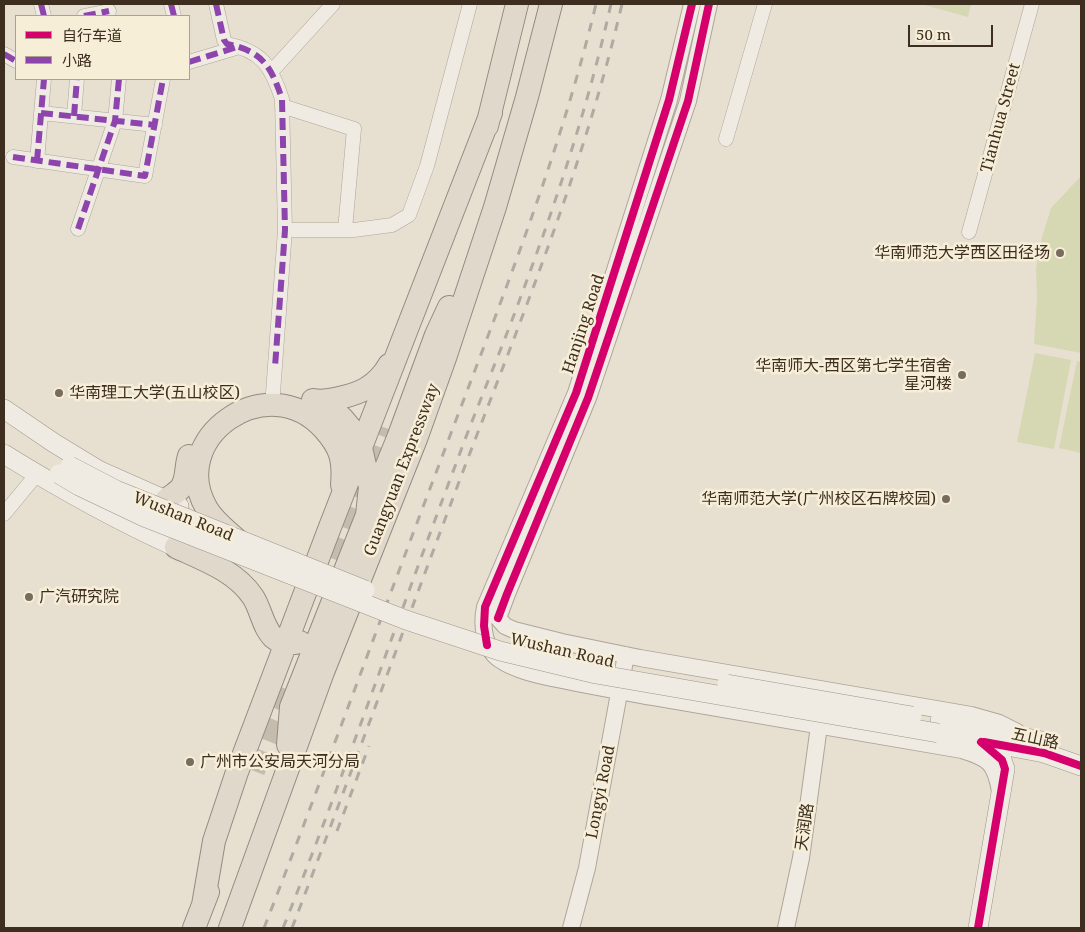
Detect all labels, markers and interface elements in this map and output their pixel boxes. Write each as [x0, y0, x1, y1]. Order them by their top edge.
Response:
legend [15, 15, 190, 80]
scale bar [910, 15, 995, 47]
text: 50 m [916, 24, 951, 44]
text: 自行车道 [62, 25, 122, 45]
text: 小路 [62, 50, 92, 70]
street label: Tianhua Street [977, 61, 1025, 175]
place label: 华南师范大学西区田径场 [874, 243, 1050, 263]
marker: 华南师范大学西区田径场 [1054, 247, 1066, 259]
street label: Hanjing Road [559, 272, 609, 376]
place label: 华南师大-西区第七学生宿舍 星河楼 [755, 356, 952, 394]
marker: 华南师大-西区第七学生宿舍 星河楼 [956, 369, 968, 381]
street label: Guangyuan Expressway [360, 381, 444, 559]
place label: 华南理工大学(五山校区) [69, 383, 240, 403]
marker: 华南理工大学(五山校区) [53, 387, 65, 399]
street label: Wushan Road [130, 488, 236, 546]
place label: 华南师范大学(广州校区石牌校园) [701, 489, 936, 509]
marker: 华南师范大学(广州校区石牌校园) [940, 493, 952, 505]
place label: 广汽研究院 [39, 587, 119, 607]
marker: 广汽研究院 [23, 591, 35, 603]
street label: Wushan Road [508, 630, 616, 672]
street label: 五山路 [1010, 725, 1060, 753]
street label: Longyi Road [583, 744, 619, 840]
place label: 广州市公安局天河分局 [200, 752, 360, 772]
marker: 广州市公安局天河分局 [184, 756, 196, 768]
street label: 天润路 [792, 802, 818, 852]

